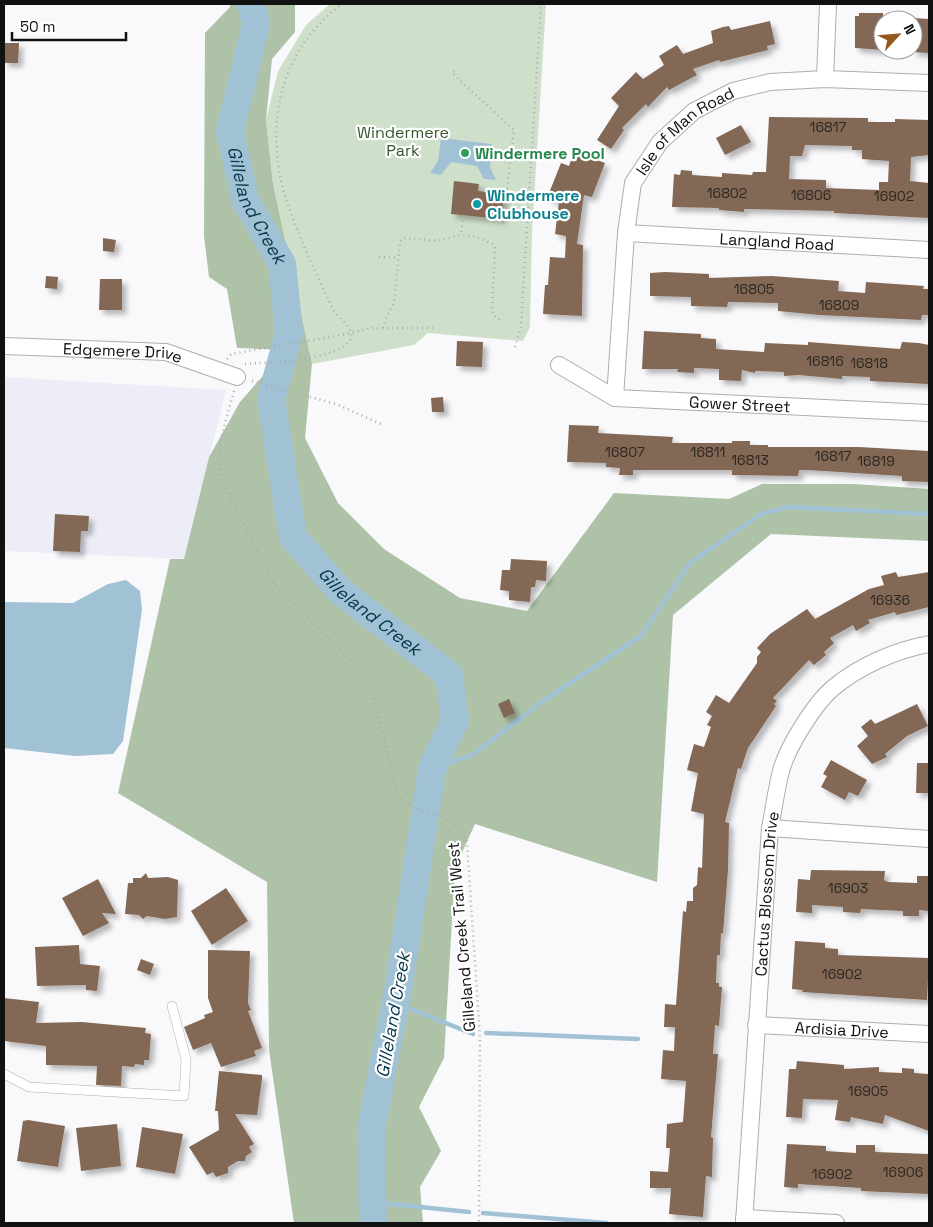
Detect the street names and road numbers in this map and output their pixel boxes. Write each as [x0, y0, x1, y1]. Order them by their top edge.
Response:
street label: Isle of Man Road [631, 82, 738, 179]
street label: Langland Road [719, 228, 835, 256]
street label: Edgemere Drive [63, 338, 185, 368]
street label: Gower Street [689, 392, 791, 417]
street label: Cactus Blossom Drive [750, 810, 784, 977]
street label: Gilleland Creek Trail West [443, 841, 480, 1033]
street label: Ardisia Drive [794, 1017, 889, 1043]

